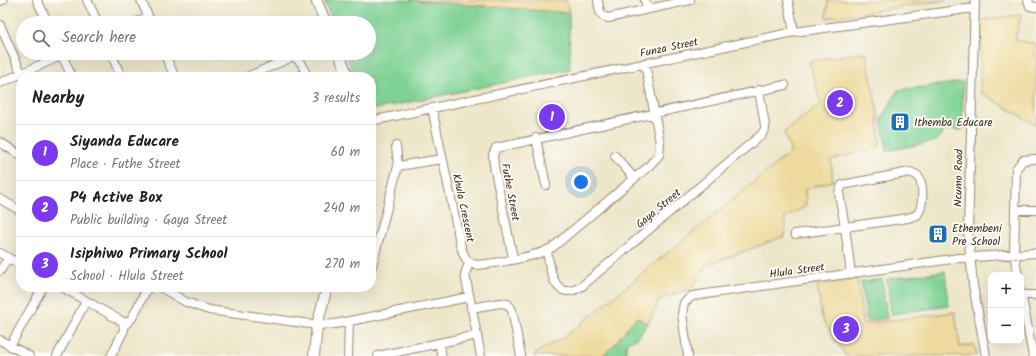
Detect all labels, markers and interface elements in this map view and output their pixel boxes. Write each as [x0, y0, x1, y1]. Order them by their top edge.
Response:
search box [16, 16, 376, 60]
text: Search here [62, 26, 136, 50]
icon: search [30, 27, 52, 49]
street label: Funza Street [638, 33, 701, 63]
text: Nearby [32, 85, 84, 112]
text: 3 results [312, 88, 360, 109]
pin: 2 [827, 88, 853, 118]
pin: 1 [539, 102, 565, 132]
building icon: Ithemba Educare [889, 111, 911, 133]
place label: Ithemba Educare [914, 114, 993, 132]
text: Siyanda Educare [70, 130, 179, 154]
text: 1 [43, 142, 47, 163]
text: 60 m [331, 142, 360, 163]
street label: Ncumo Road [949, 148, 969, 207]
text: Place · Futhe Street [70, 154, 181, 175]
street label: Futhe Street [496, 162, 525, 223]
street label: Khula Crescent [447, 172, 479, 245]
your location [571, 172, 591, 192]
street label: Gaya Street [632, 184, 686, 233]
text: P4 Active Box [70, 186, 162, 210]
text: 2 [41, 198, 49, 219]
text: 240 m [323, 198, 360, 219]
text: Public building · Gaya Street [70, 210, 227, 231]
place label: Ethembeni Pre School [952, 220, 1002, 251]
building icon: Ethembeni Pre School [927, 223, 949, 245]
text: Isiphiwo Primary School [70, 242, 227, 266]
text: 3 [41, 254, 49, 275]
text: 270 m [324, 254, 360, 275]
street label: Hlula Street [768, 258, 827, 284]
text: School · Hlula Street [70, 266, 184, 287]
map controls [988, 272, 1024, 344]
button: + [988, 272, 1024, 308]
button: − [988, 308, 1024, 344]
pin: 3 [833, 314, 859, 344]

